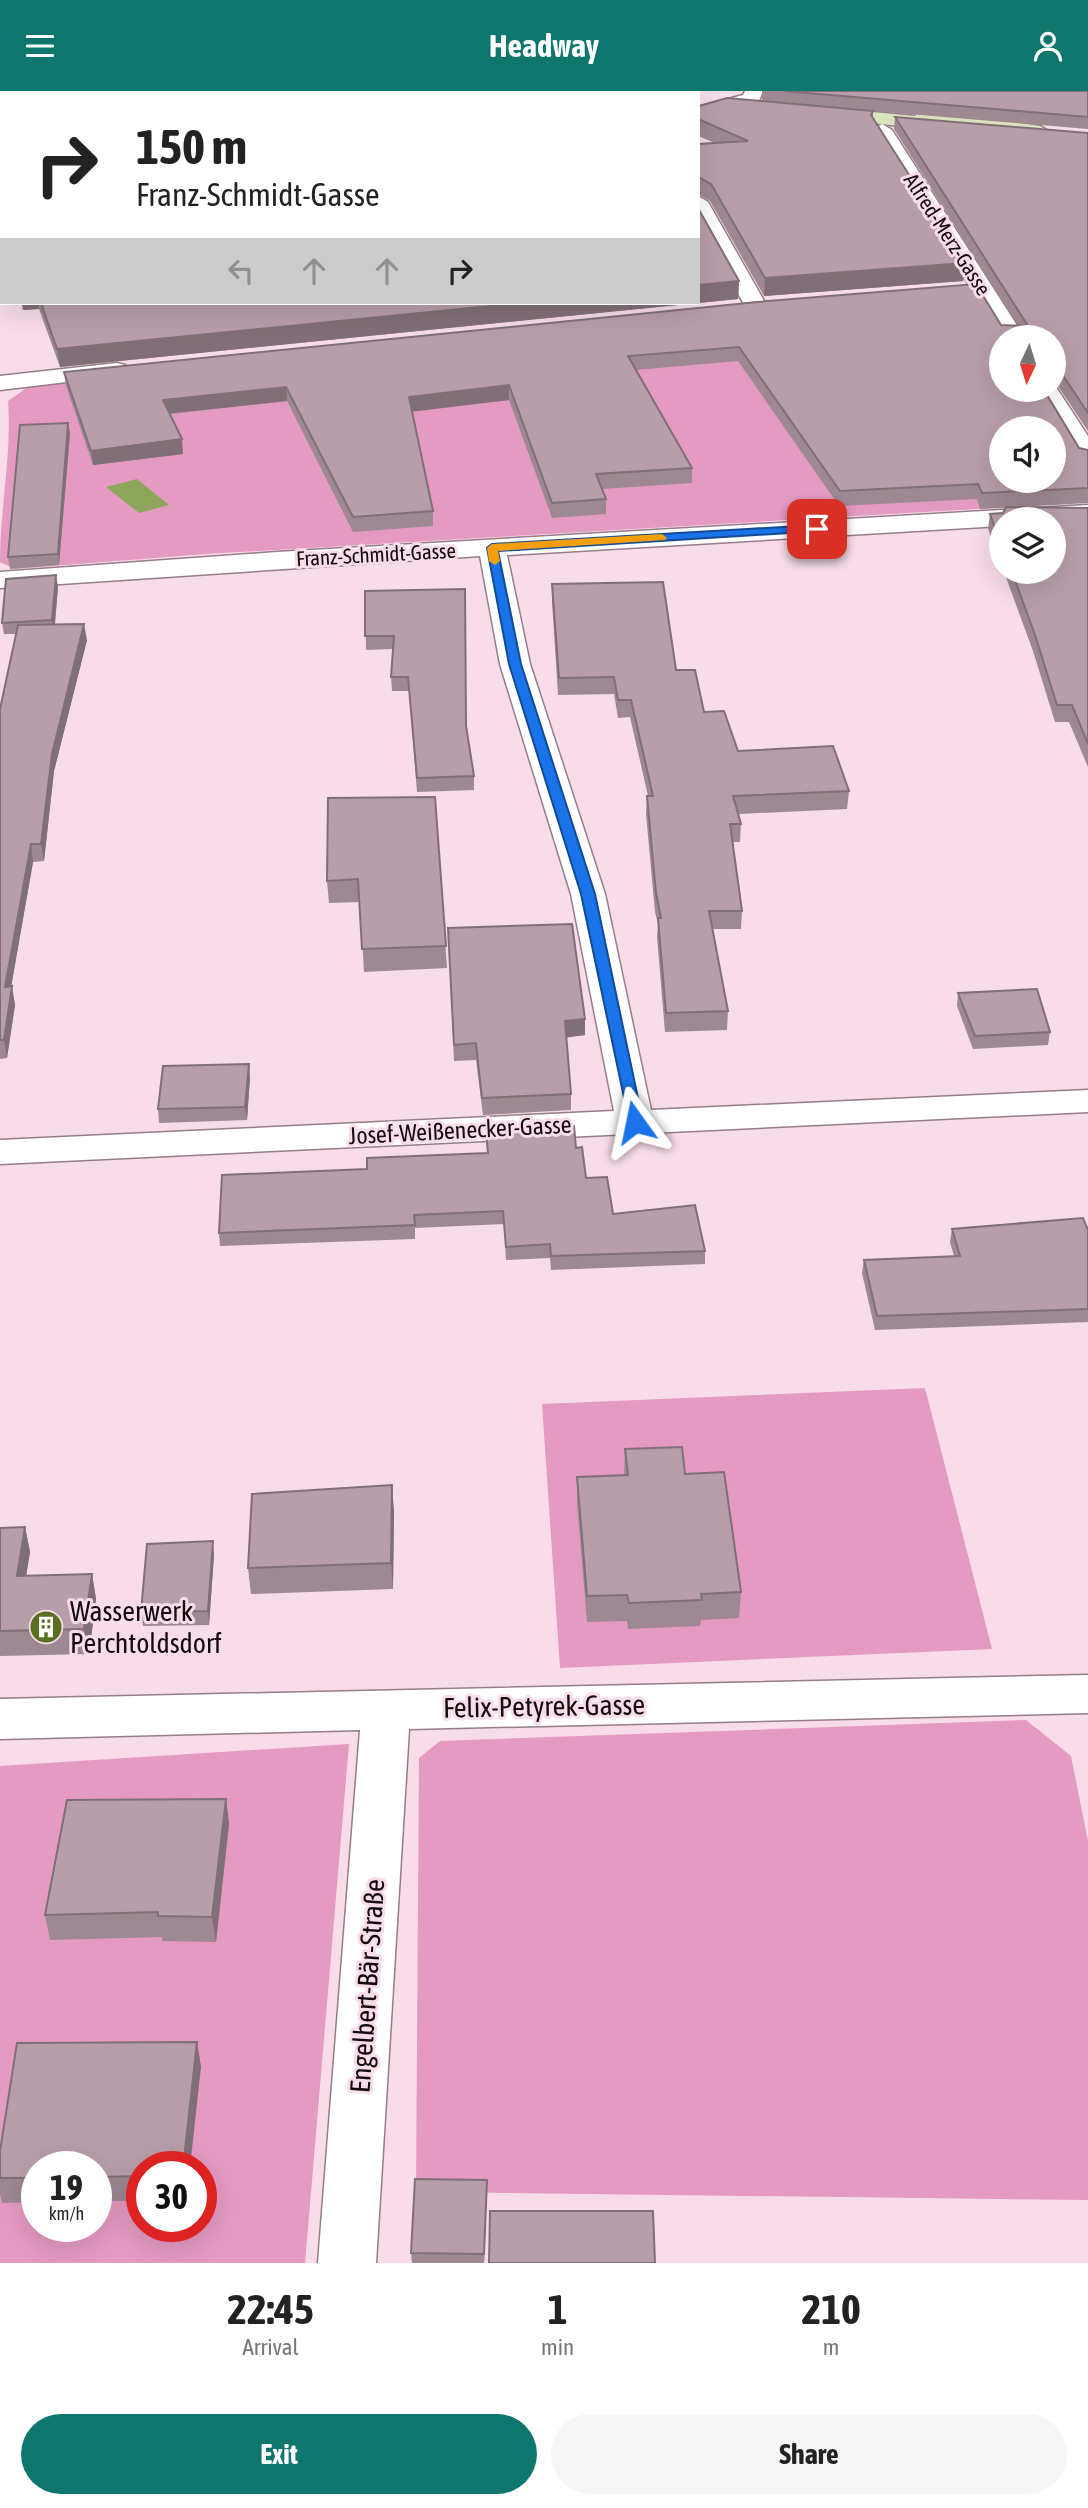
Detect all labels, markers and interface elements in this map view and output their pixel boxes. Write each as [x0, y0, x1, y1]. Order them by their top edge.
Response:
icon: menu [21, 27, 59, 65]
text: Headway [489, 27, 599, 64]
icon: person [1029, 27, 1067, 65]
text: 150 m [136, 118, 247, 174]
icon: right [21, 119, 112, 210]
street label: Alfred-Merz-Gasse [900, 169, 996, 299]
text: Franz-Schmidt-Gasse [136, 176, 380, 213]
icon: left [222, 252, 260, 290]
icon: ahead [295, 252, 333, 290]
icon: ahead [368, 252, 406, 290]
icon: right [441, 252, 479, 290]
north arrow [989, 325, 1066, 403]
map controls [989, 325, 1066, 584]
button: sound [989, 416, 1066, 493]
pin [787, 499, 847, 559]
button: layers [989, 507, 1066, 584]
icon: arrive [798, 510, 836, 548]
street label: Franz-Schmidt-Gasse [296, 538, 456, 570]
position arrow [598, 1085, 672, 1159]
street label: Josef-Weißenecker-Gasse [348, 1111, 572, 1149]
place label: Wasserwerk Perchtoldsdorf [70, 1595, 222, 1659]
building icon: Wasserwerk Perchtoldsdorf [27, 1608, 65, 1646]
street label: Felix-Petyrek-Gasse [443, 1688, 645, 1724]
street label: Engelbert-Bär-Straße [344, 1878, 390, 2094]
speed limit sign: 30 [126, 2151, 217, 2242]
text: 19 [50, 2167, 83, 2207]
text: km/h [49, 2203, 84, 2224]
text: 22:45 [227, 2285, 314, 2333]
text: 1 [548, 2285, 567, 2333]
text: 210 [801, 2285, 861, 2333]
text: Arrival [242, 2334, 299, 2360]
text: min [541, 2334, 574, 2360]
text: m [823, 2334, 839, 2360]
button: Exit [21, 2414, 537, 2494]
button: Share [551, 2414, 1067, 2494]

